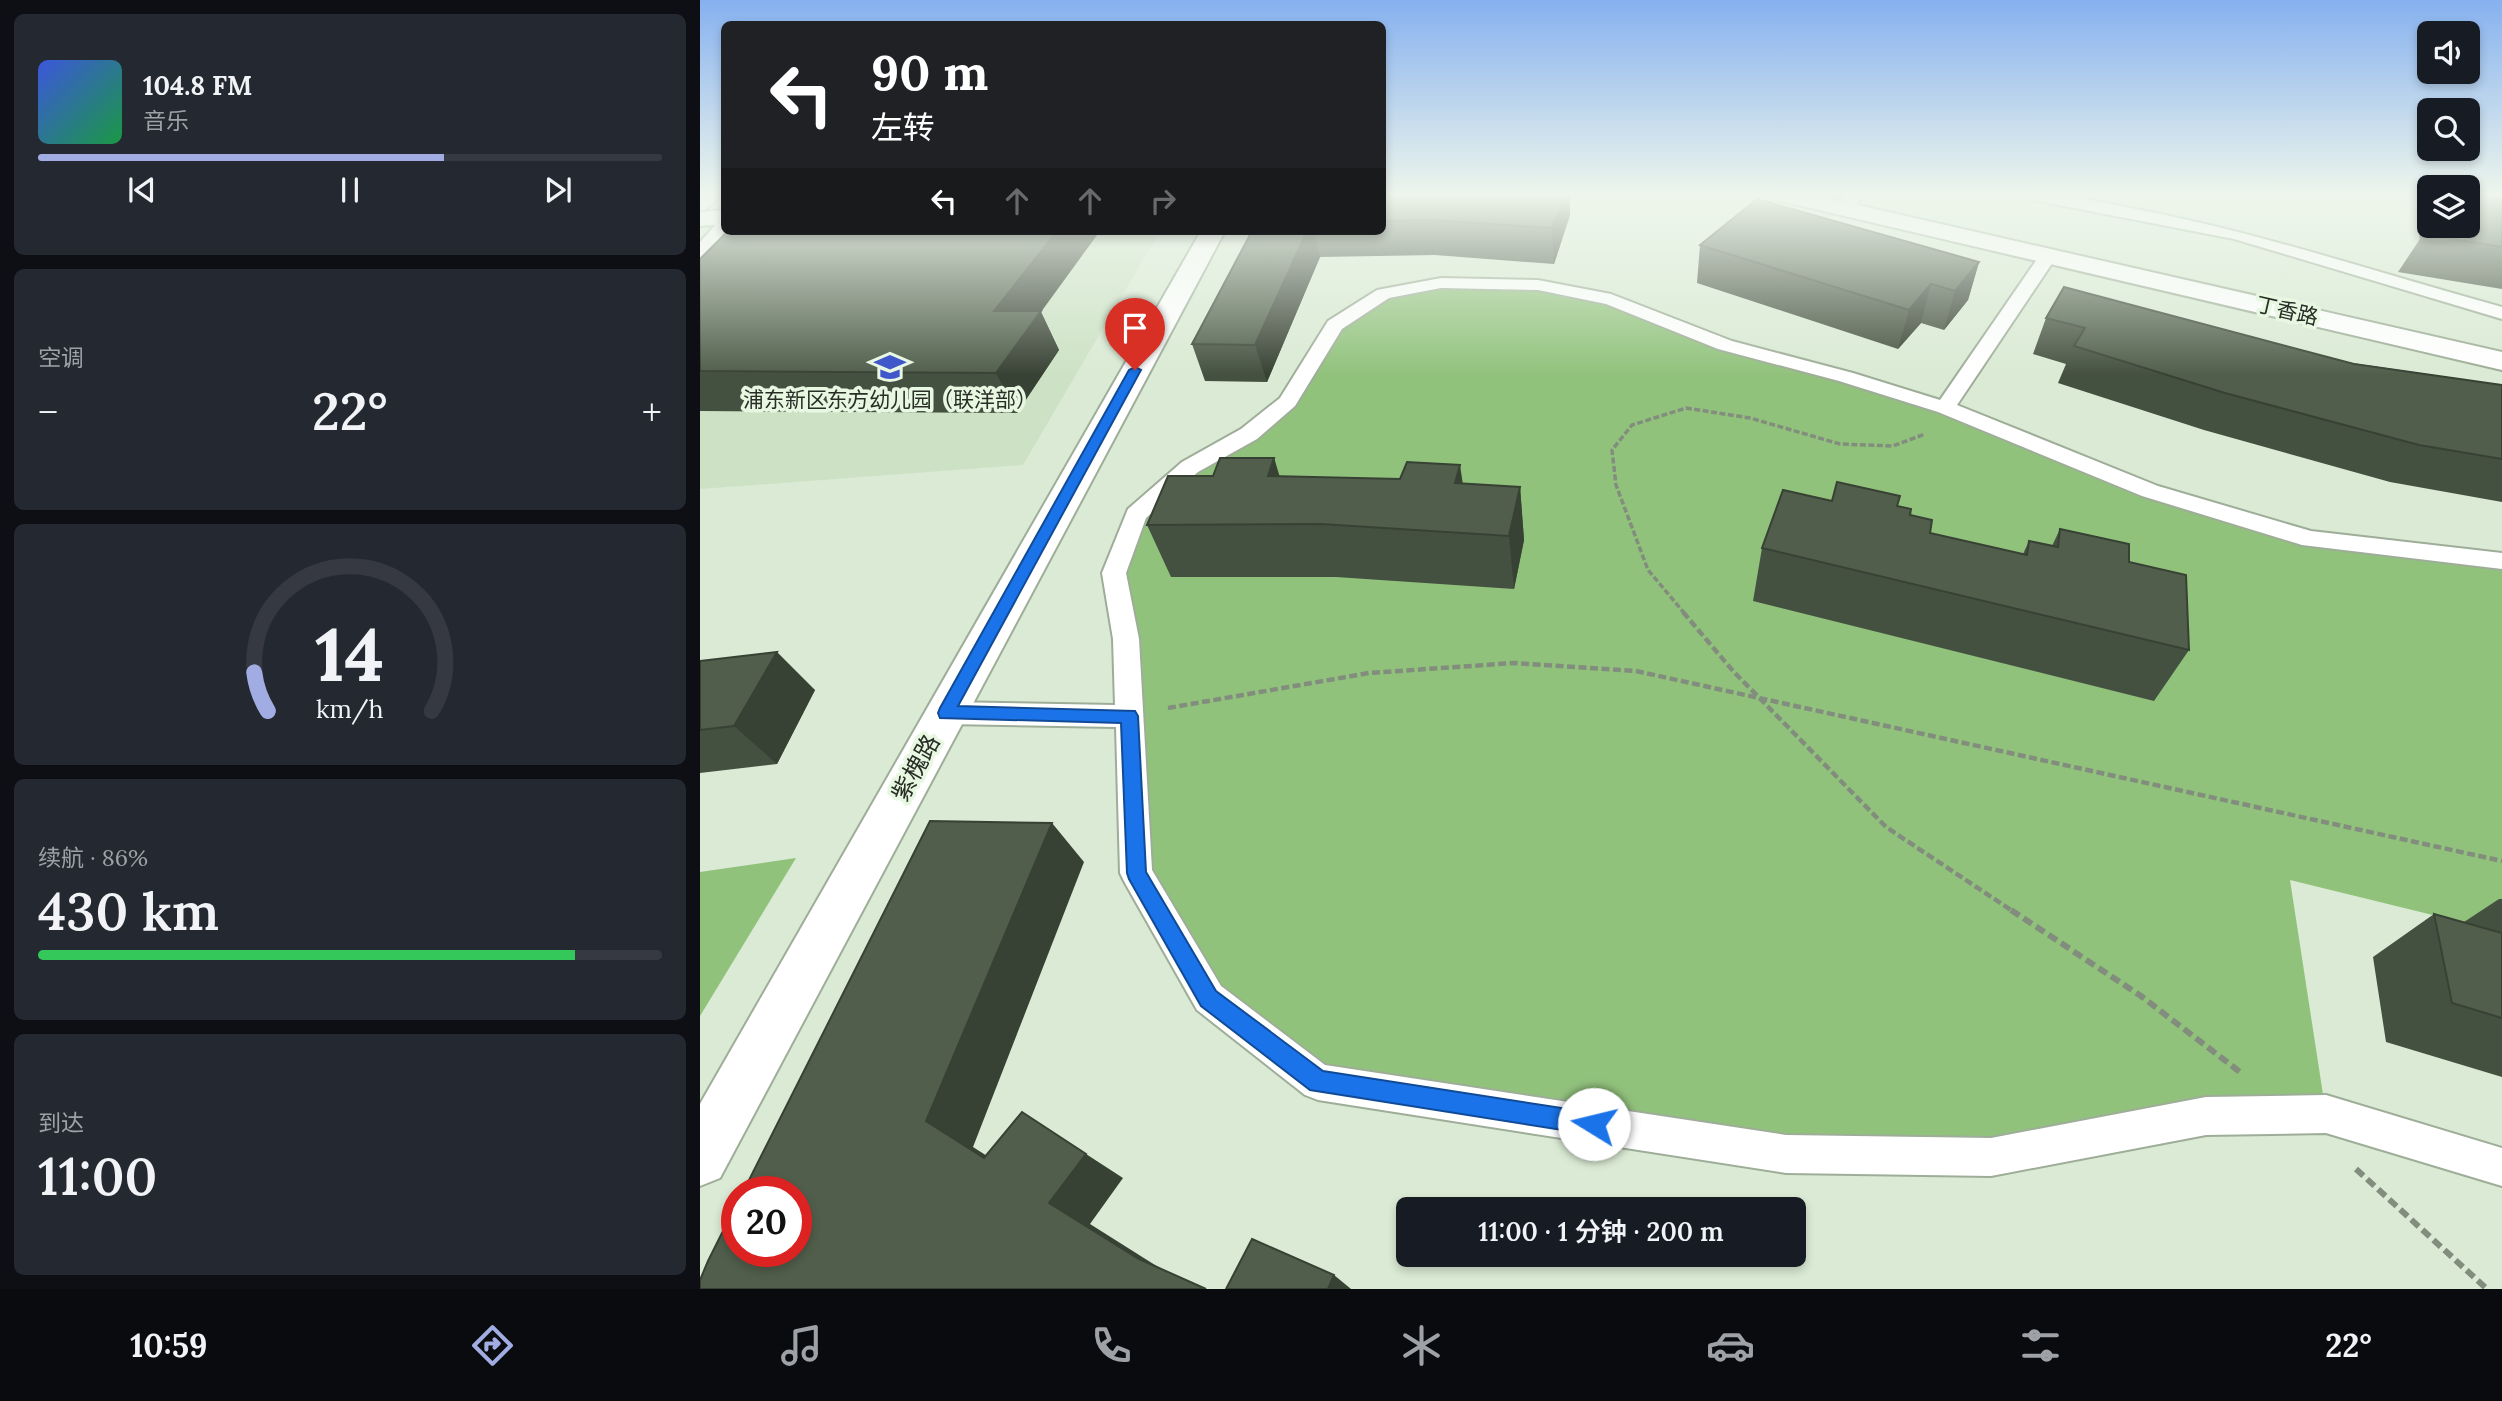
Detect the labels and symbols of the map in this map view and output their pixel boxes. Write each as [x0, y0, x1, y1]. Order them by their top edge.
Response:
street label: 丁香路 [2253, 290, 2321, 331]
pin [1105, 298, 1165, 370]
school or university icon: 浦东新区东方幼儿园（联洋部） [873, 350, 907, 384]
place label: 浦东新区东方幼儿园（联洋部） [743, 386, 1037, 413]
street label: 紫槐路 [885, 729, 947, 807]
position arrow [1557, 1087, 1631, 1161]
speed limit sign: 20 [721, 1176, 812, 1267]

